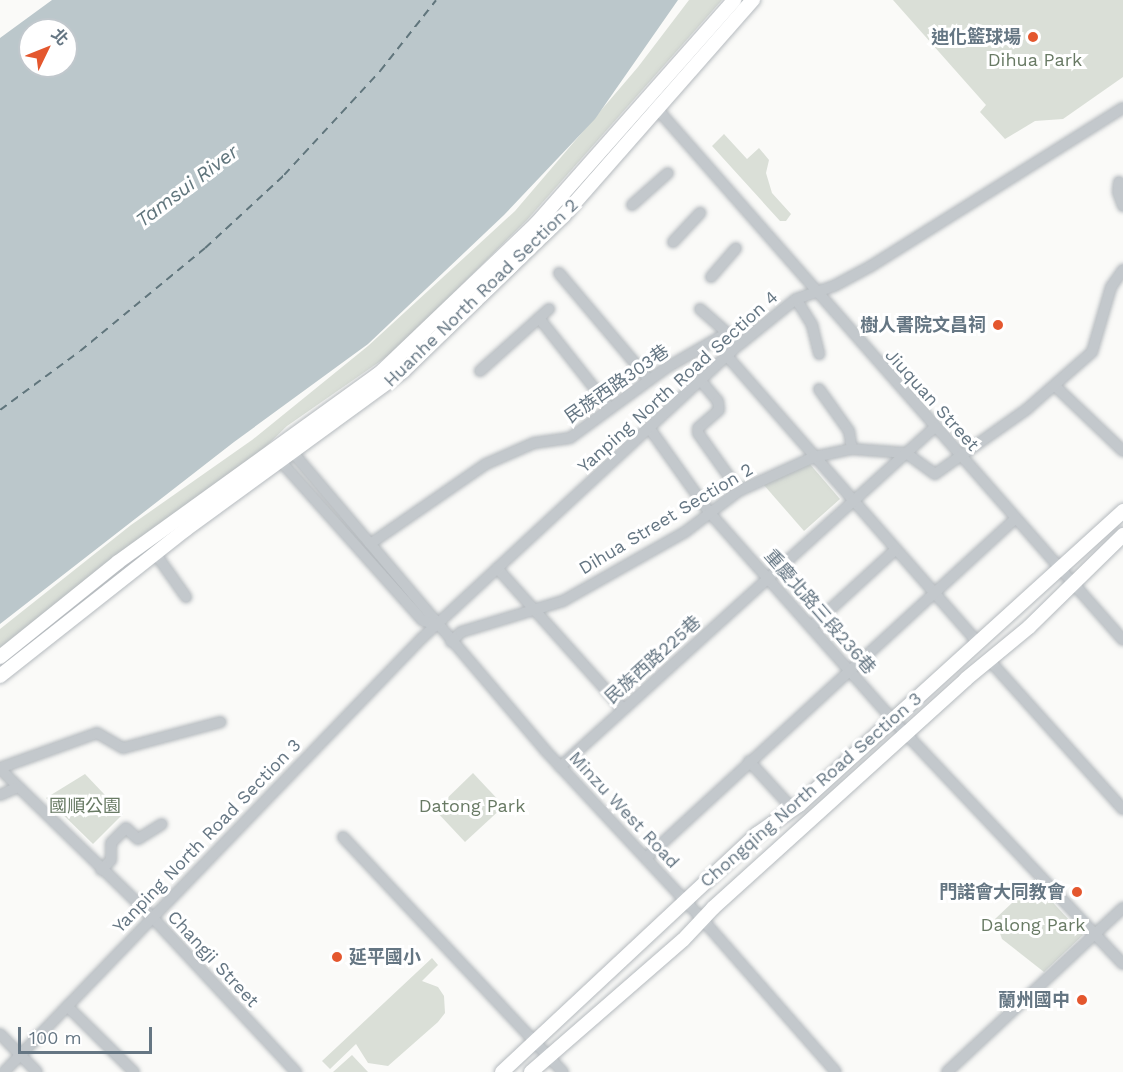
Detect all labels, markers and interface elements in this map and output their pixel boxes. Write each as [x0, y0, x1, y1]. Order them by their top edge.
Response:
north arrow [18, 18, 78, 78]
text: 北 [48, 24, 72, 49]
place label: 迪化籃球場 [931, 26, 1021, 48]
marker: 迪化籃球場 [1026, 30, 1040, 44]
park label: Dihua Park [988, 49, 1082, 71]
water label: Tamsui River [131, 140, 243, 232]
street label: Huanhe North Road Section 2 [379, 194, 583, 392]
street label: Yanping North Road Section 4 [573, 286, 783, 478]
place label: 樹人書院文昌祠 [860, 314, 986, 336]
marker: 樹人書院文昌祠 [991, 318, 1005, 332]
street label: 民族西路303巷 [561, 340, 673, 428]
street label: Jiuquan Street [880, 344, 984, 456]
street label: Dihua Street Section 2 [575, 458, 757, 580]
street label: 重慶北路三段236巷 [760, 545, 880, 679]
street label: 民族西路225巷 [601, 611, 705, 709]
street label: Chongqing North Road Section 3 [696, 688, 926, 892]
street label: Yanping North Road Section 3 [108, 734, 306, 938]
street label: Minzu West Road [564, 747, 684, 873]
park label: 國順公園 [49, 795, 121, 817]
park label: Datong Park [419, 795, 525, 817]
place label: 門諾會大同教會 [939, 881, 1065, 903]
marker: 門諾會大同教會 [1070, 885, 1084, 899]
street label: Changji Street [163, 906, 263, 1012]
park label: Dalong Park [980, 914, 1086, 936]
place label: 延平國小 [349, 946, 421, 968]
marker: 延平國小 [330, 950, 344, 964]
place label: 蘭州國中 [998, 989, 1070, 1011]
marker: 蘭州國中 [1075, 993, 1089, 1007]
scale bar [21, 1015, 154, 1053]
text: 100 m [29, 1027, 82, 1048]

